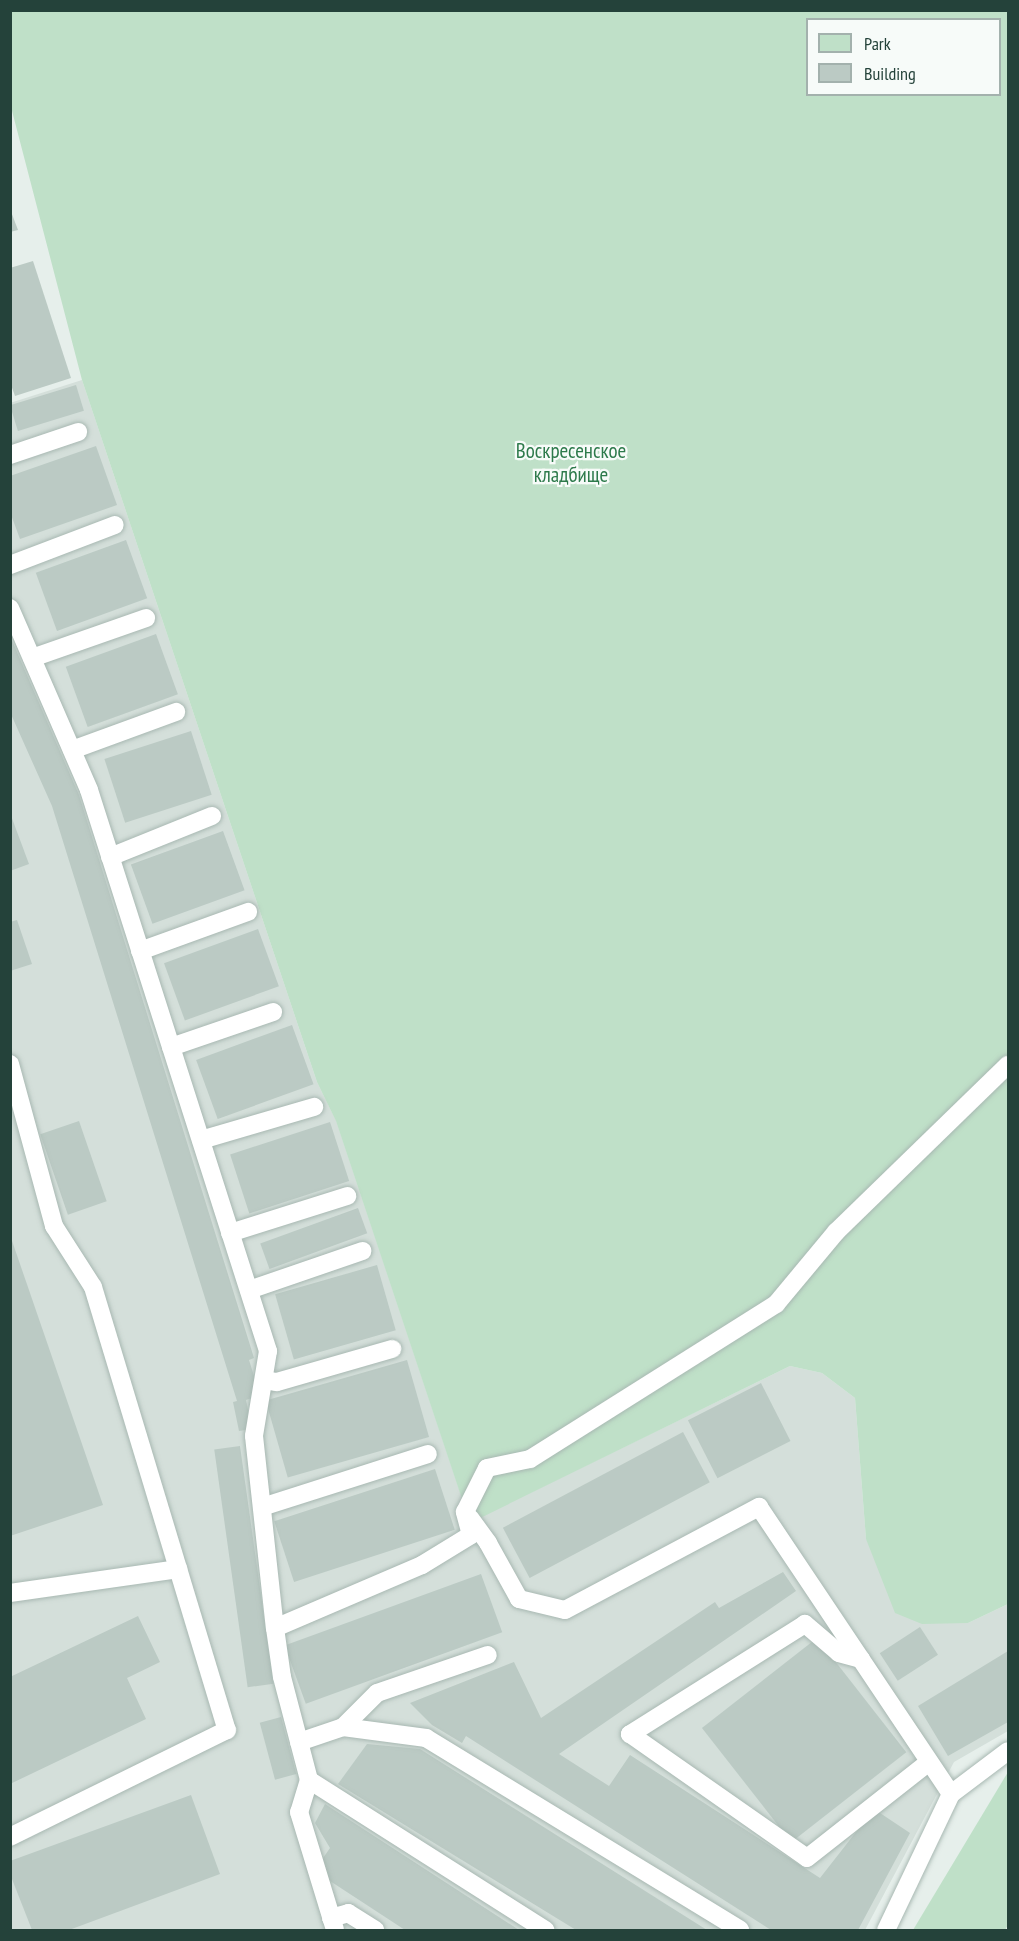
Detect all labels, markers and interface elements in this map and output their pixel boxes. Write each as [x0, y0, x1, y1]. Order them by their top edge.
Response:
legend [806, 18, 1001, 96]
text: Park [864, 32, 891, 55]
text: Building [864, 62, 916, 85]
park label: Воскресенское кладбище [516, 438, 626, 488]

